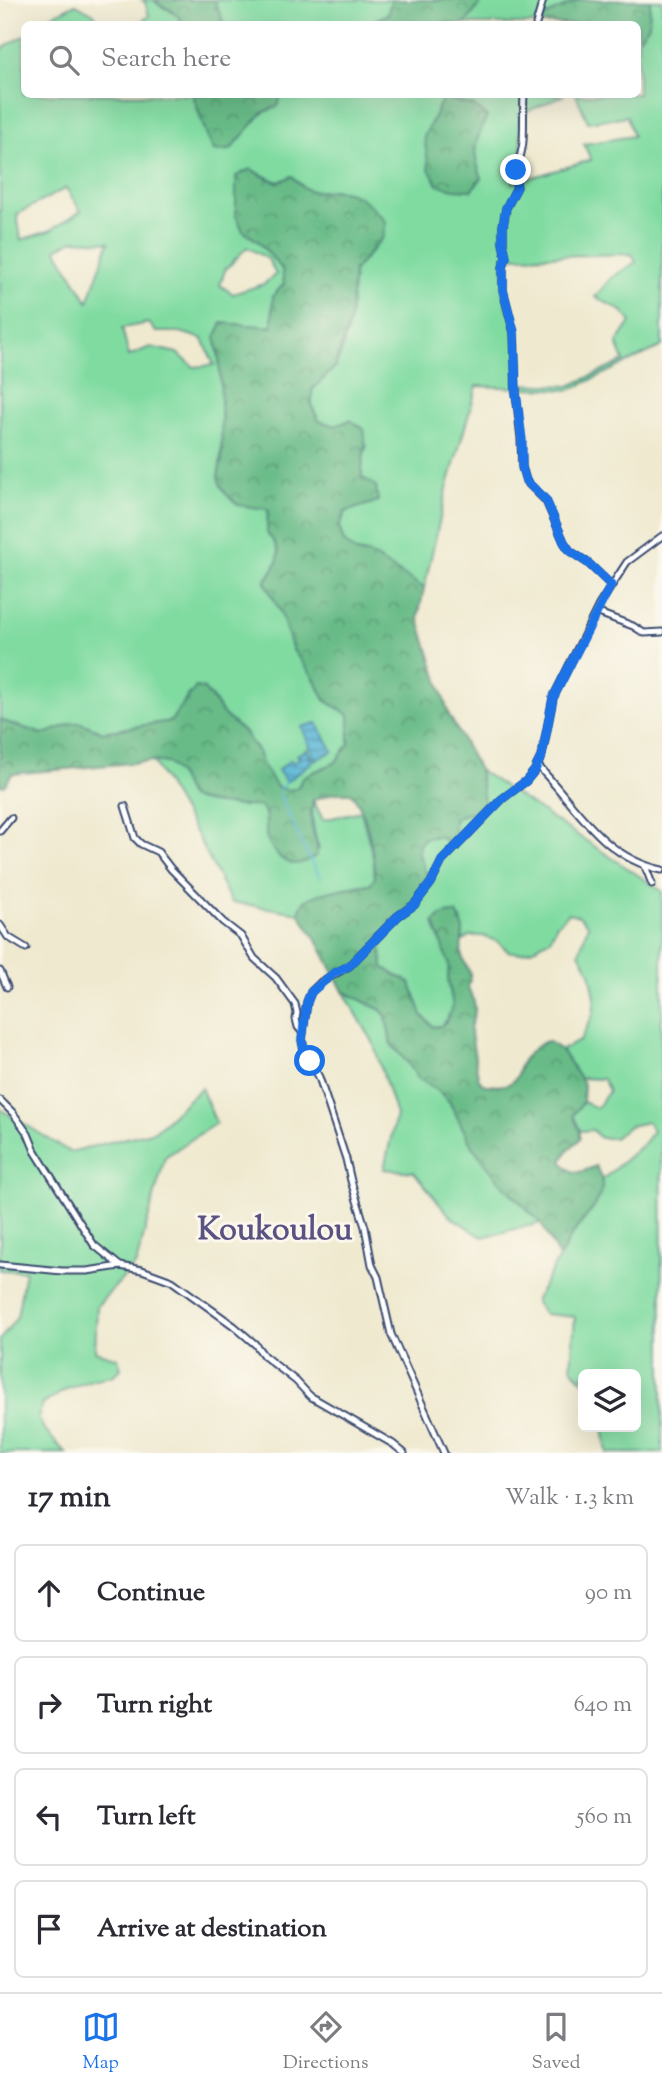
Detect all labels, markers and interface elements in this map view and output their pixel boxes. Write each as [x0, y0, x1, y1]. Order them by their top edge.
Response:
search box [21, 21, 641, 98]
icon: search [45, 41, 83, 79]
text: Search here [101, 41, 231, 78]
route end [500, 154, 531, 185]
route start [294, 1045, 325, 1076]
district label: Koukoulou [197, 1208, 353, 1254]
map controls [578, 1369, 641, 1432]
button: layers [578, 1369, 641, 1432]
text: 17 min [28, 1477, 111, 1520]
text: Walk · 1.3 km [505, 1482, 634, 1515]
icon: ahead [30, 1574, 68, 1612]
text: Continue [97, 1575, 205, 1612]
text: 90 m [585, 1577, 632, 1610]
icon: right [30, 1686, 68, 1724]
text: Turn right [97, 1687, 212, 1724]
text: 640 m [574, 1689, 632, 1722]
icon: left [30, 1798, 68, 1836]
text: Turn left [97, 1799, 196, 1836]
text: 560 m [577, 1801, 632, 1834]
icon: arrive [30, 1910, 68, 1948]
text: Arrive at destination [97, 1911, 327, 1948]
tab: Map [82, 2008, 120, 2077]
tab: Directions [283, 2008, 368, 2077]
tab: Saved [532, 2008, 580, 2077]

